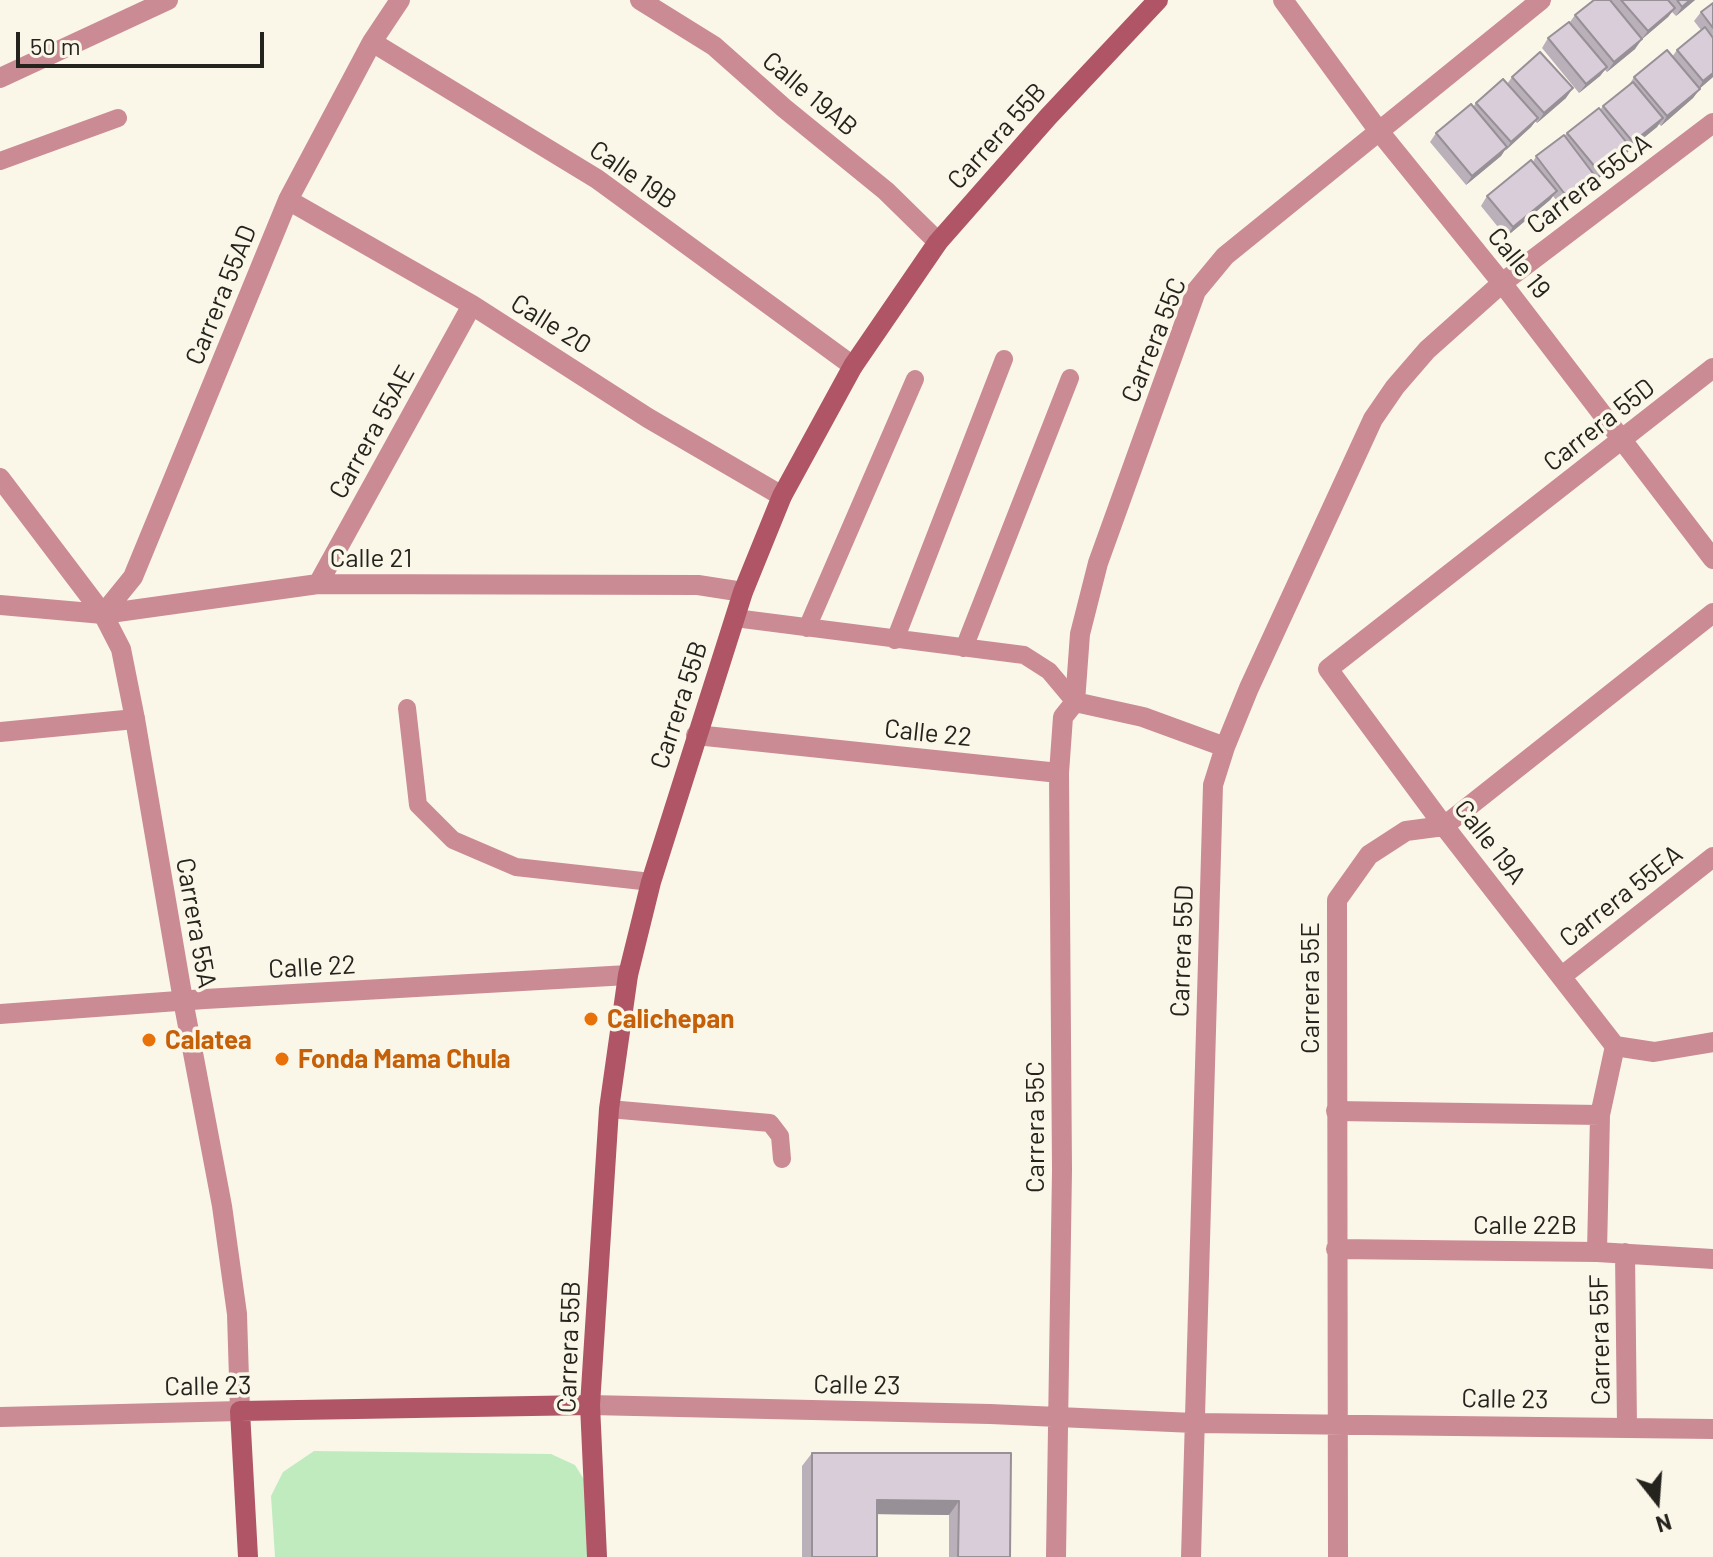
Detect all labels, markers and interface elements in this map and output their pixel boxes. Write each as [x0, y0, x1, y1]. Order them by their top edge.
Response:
scale bar [20, 16, 268, 66]
text: 50 m [30, 31, 81, 60]
street label: Calle 19AB [756, 45, 864, 143]
street label: Carrera 55B [941, 76, 1053, 196]
street label: Carrera 55CA [1521, 127, 1657, 241]
street label: Calle 19B [584, 134, 682, 216]
street label: Carrera 55AD [179, 221, 263, 369]
street label: Calle 19 [1481, 221, 1557, 305]
street label: Carrera 55C [1115, 273, 1193, 407]
street label: Calle 20 [505, 287, 597, 361]
street label: Carrera 55AE [323, 360, 421, 504]
street label: Carrera 55D [1537, 372, 1661, 478]
street label: Calle 21 [330, 542, 412, 574]
street label: Carrera 55B [644, 637, 714, 773]
street label: Calle 22 [883, 713, 973, 753]
street label: Calle 19A [1447, 794, 1533, 890]
street label: Carrera 55EA [1553, 838, 1689, 954]
street label: Carrera 55A [169, 855, 223, 991]
street label: Carrera 55D [1164, 884, 1200, 1018]
street label: Carrera 55E [1294, 922, 1326, 1054]
street label: Calle 22 [267, 949, 357, 985]
place label: Calichepan [607, 1003, 734, 1035]
marker: Calichepan [582, 1010, 600, 1028]
place label: Calatea [165, 1024, 252, 1056]
marker: Calatea [140, 1031, 158, 1049]
place label: Fonda Mama Chula [298, 1043, 511, 1075]
marker: Fonda Mama Chula [273, 1050, 291, 1068]
street label: Carrera 55C [1019, 1061, 1051, 1193]
street label: Calle 22B [1473, 1209, 1577, 1241]
street label: Carrera 55F [1583, 1274, 1617, 1406]
street label: Carrera 55B [551, 1280, 587, 1414]
street label: Calle 23 [813, 1369, 901, 1401]
street label: Calle 23 [164, 1370, 252, 1402]
street label: Calle 23 [1461, 1383, 1549, 1415]
north arrow [1617, 1461, 1697, 1541]
text: N [1653, 1509, 1675, 1539]

